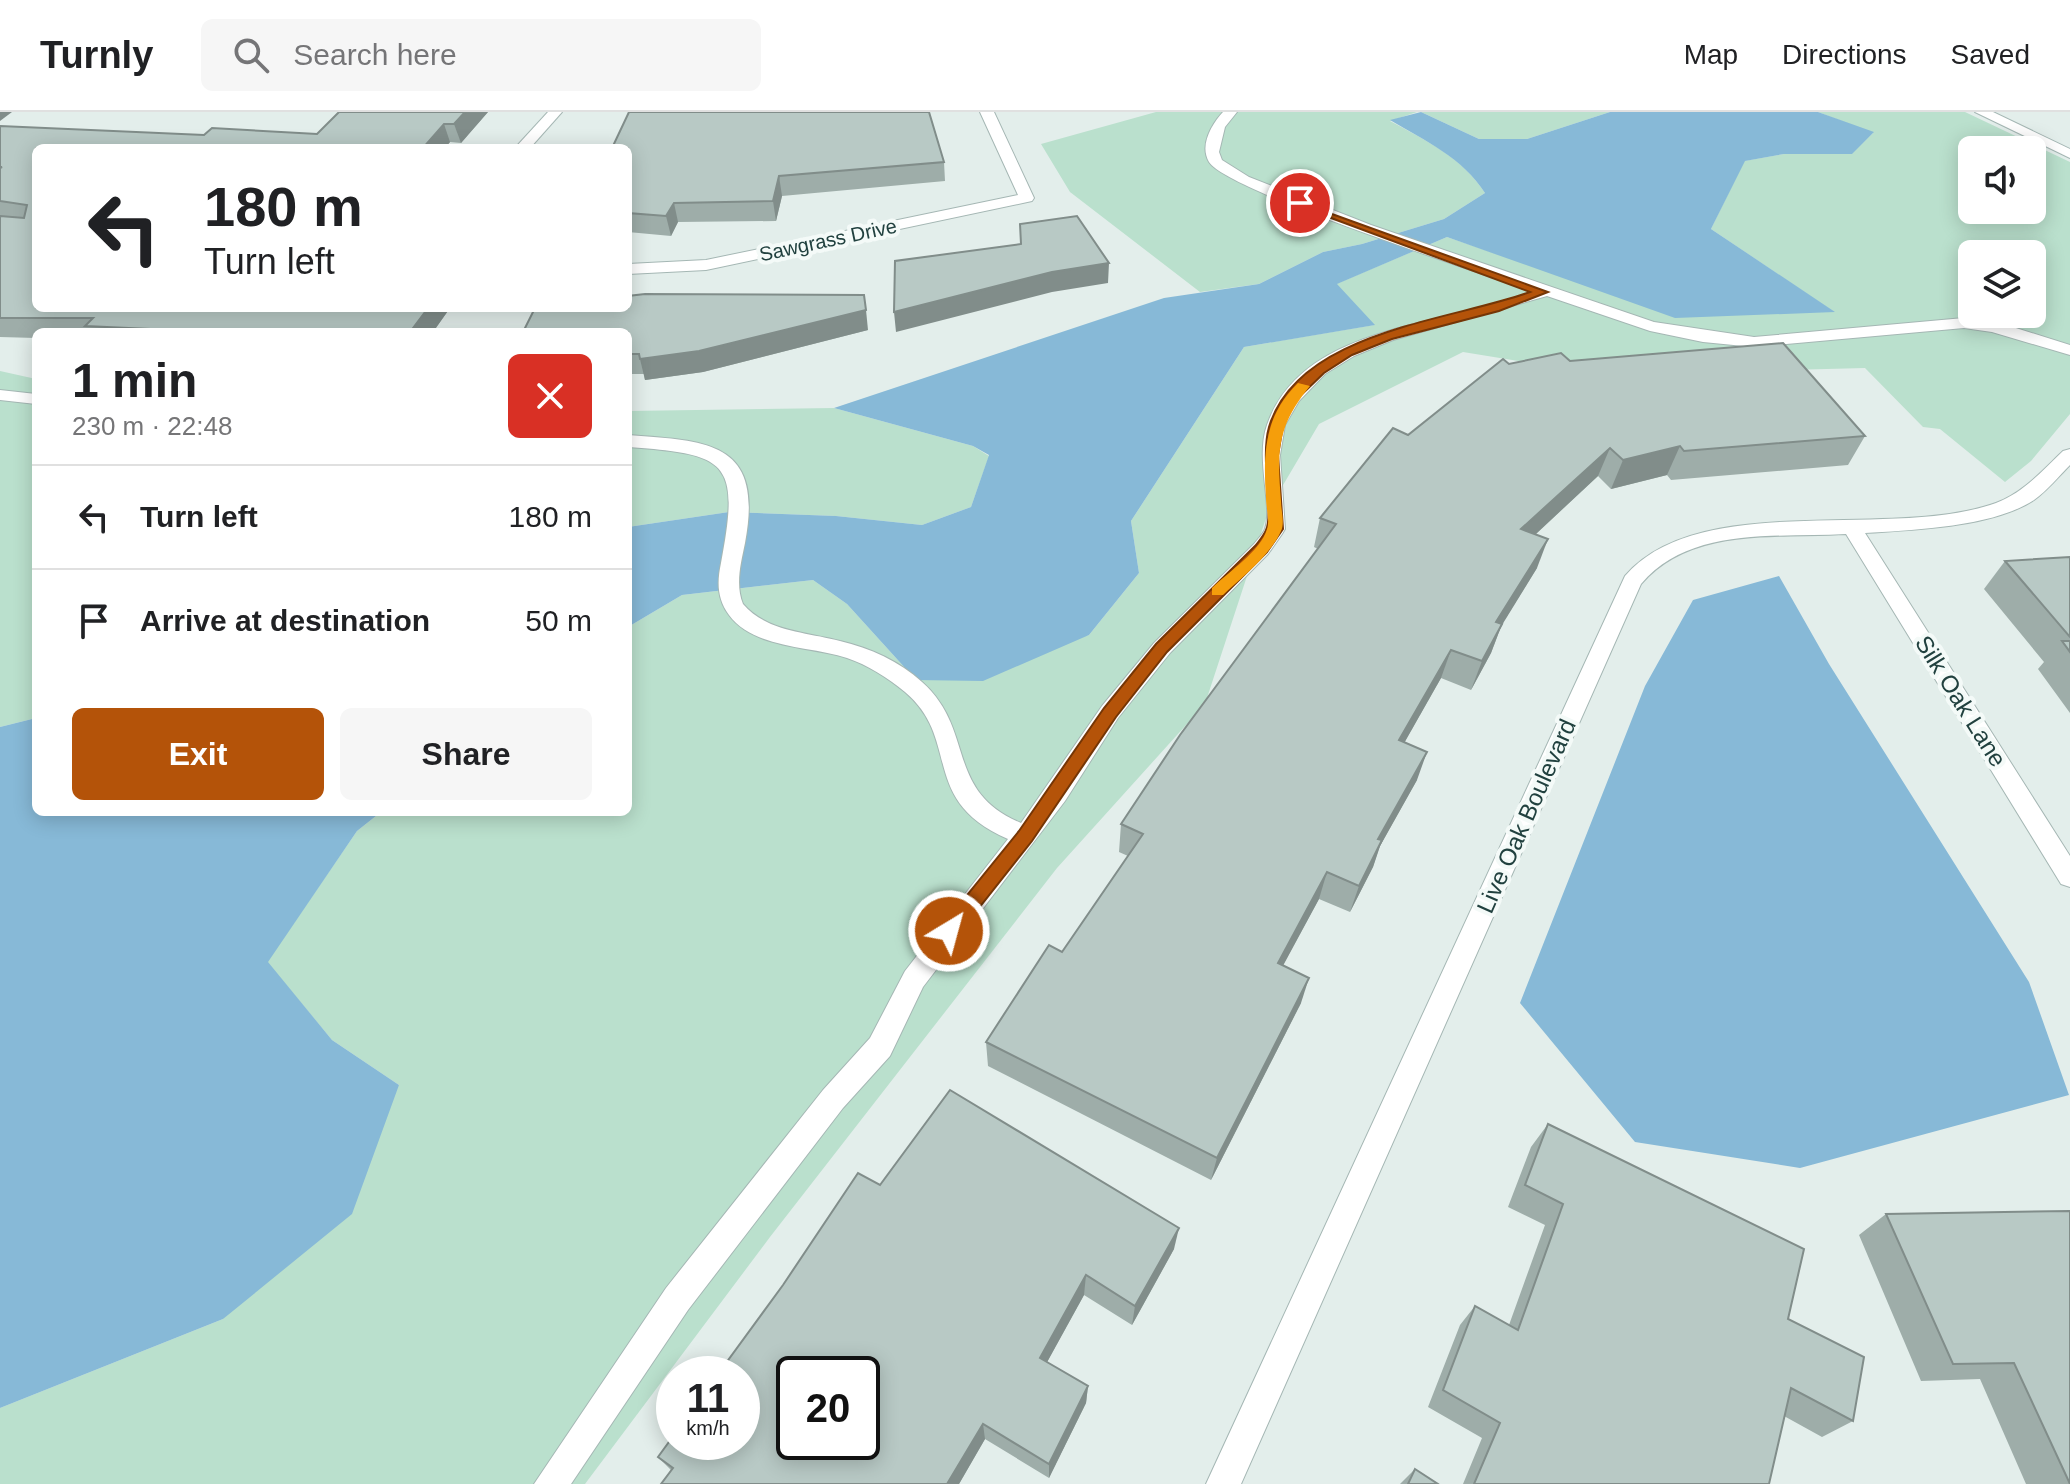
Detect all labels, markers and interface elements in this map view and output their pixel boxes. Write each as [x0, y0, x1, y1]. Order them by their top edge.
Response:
search box [201, 19, 761, 91]
icon: search [229, 33, 273, 77]
text: Turnly [40, 34, 153, 76]
text: Search here [293, 38, 457, 71]
text: Map [1684, 39, 1738, 70]
text: Directions [1782, 39, 1907, 70]
text: Saved [1951, 39, 2030, 70]
map controls [1958, 136, 2046, 328]
button: sound [1958, 136, 2046, 224]
pin [1266, 169, 1334, 237]
text: 180 m [204, 175, 363, 238]
icon: left [72, 176, 176, 280]
icon: arrive [1278, 181, 1322, 225]
street label: Sawgrass Drive [757, 215, 899, 265]
button: layers [1958, 240, 2046, 328]
text: Turn left [204, 241, 335, 282]
text: 1 min [72, 354, 197, 407]
button: close [508, 354, 592, 438]
text: 230 m · 22:48 [72, 411, 232, 441]
icon: left [72, 495, 116, 539]
text: Turn left [140, 500, 258, 533]
text: 180 m [509, 500, 592, 533]
icon: arrive [72, 599, 116, 643]
text: Arrive at destination [140, 604, 430, 637]
text: 50 m [525, 604, 592, 637]
street label: Silk Oak Lane [1910, 630, 2012, 772]
button: Exit [72, 708, 324, 800]
button: Share [340, 708, 592, 800]
street label: Live Oak Boulevard [1471, 715, 1581, 917]
position arrow [907, 889, 991, 973]
speed limit sign: 20 [776, 1356, 880, 1460]
text: 11 [687, 1376, 729, 1420]
text: km/h [686, 1417, 730, 1439]

